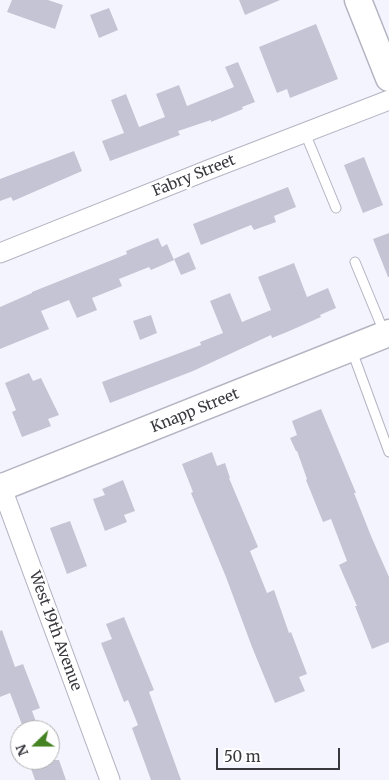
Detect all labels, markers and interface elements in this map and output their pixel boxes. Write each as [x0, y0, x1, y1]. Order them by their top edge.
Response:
street label: Fabry Street [150, 151, 238, 201]
street label: Knapp Street [148, 385, 242, 437]
street label: West 19th Avenue [25, 569, 85, 693]
north arrow [10, 720, 60, 770]
scale bar [219, 738, 343, 770]
text: N [12, 742, 32, 759]
text: 50 m [224, 747, 261, 766]

